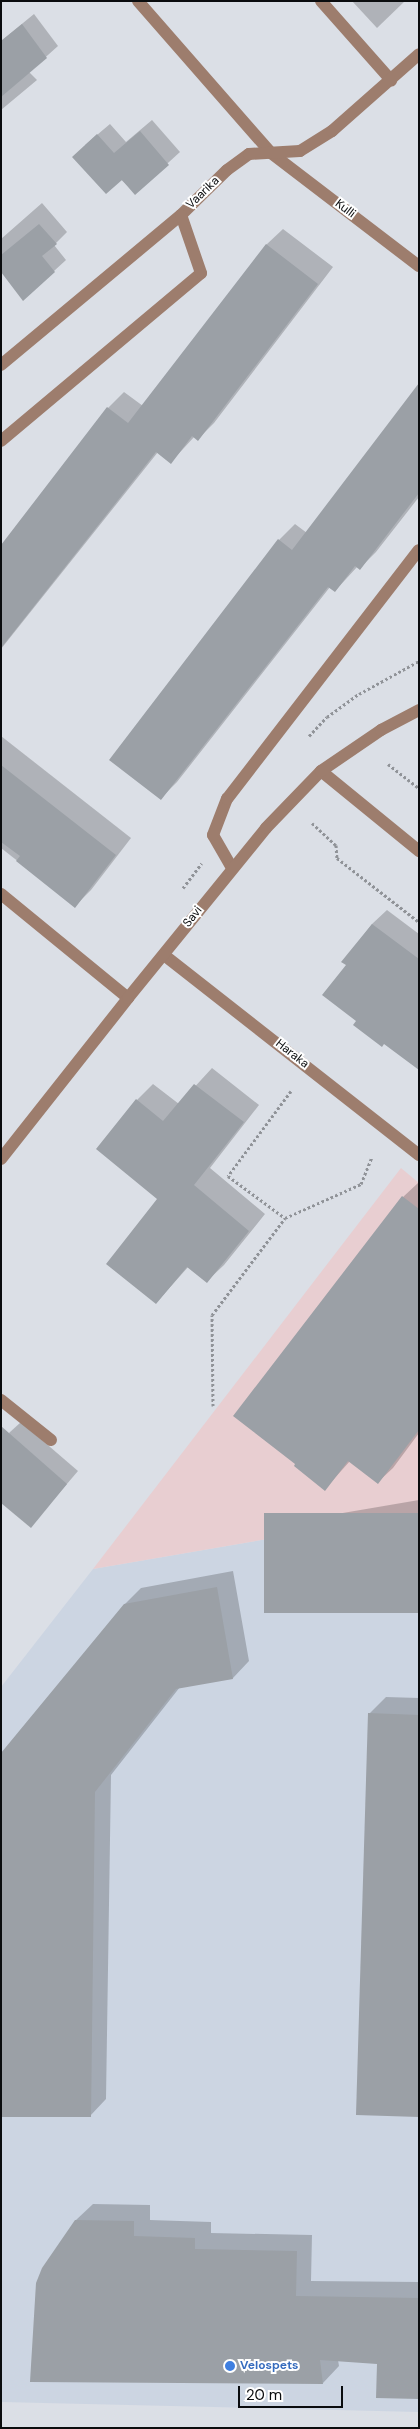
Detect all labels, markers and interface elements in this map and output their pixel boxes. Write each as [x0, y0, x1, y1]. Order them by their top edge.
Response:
street label: Vaarika [184, 174, 222, 212]
street label: Kulli [332, 197, 358, 221]
street label: Savi [180, 904, 206, 930]
street label: Haraka [273, 1037, 311, 1071]
place label: Velospets [240, 2359, 298, 2373]
marker: Velospets [224, 2360, 236, 2372]
scale bar [240, 2376, 345, 2408]
text: 20 m [246, 2385, 282, 2405]

